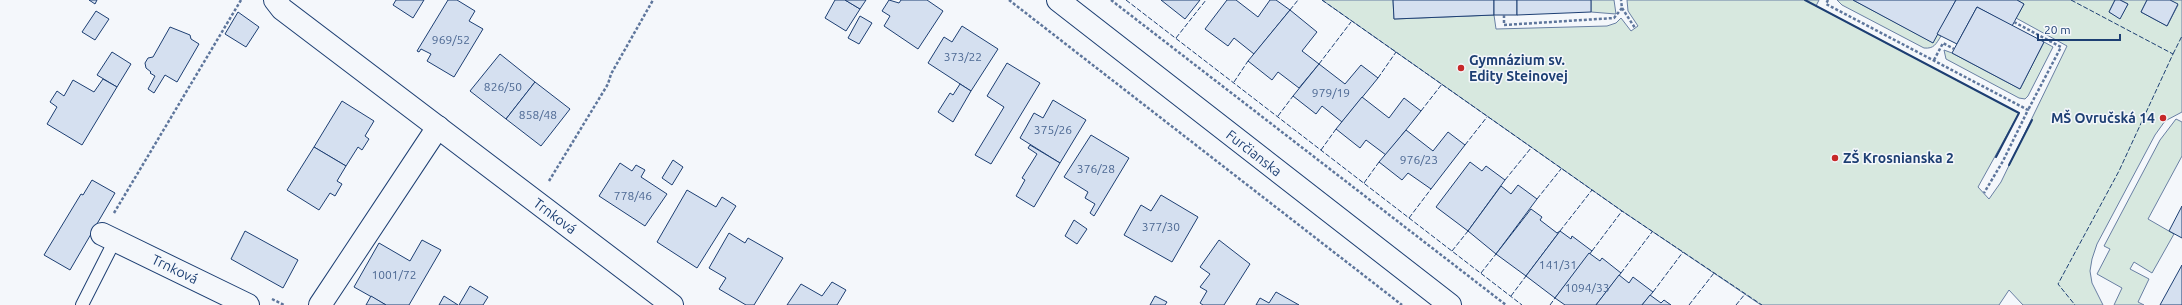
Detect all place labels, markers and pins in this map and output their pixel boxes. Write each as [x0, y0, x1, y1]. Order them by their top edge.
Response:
place label: Gymnázium sv. Edity Steinovej [1469, 52, 1568, 84]
marker: Gymnázium sv. Edity Steinovej [1456, 63, 1466, 73]
place label: MŠ Ovručská 14 [2051, 109, 2155, 126]
marker: MŠ Ovručská 14 [2158, 113, 2168, 123]
place label: ZŠ Krosnianska 2 [1843, 149, 1954, 166]
marker: ZŠ Krosnianska 2 [1830, 153, 1840, 163]

